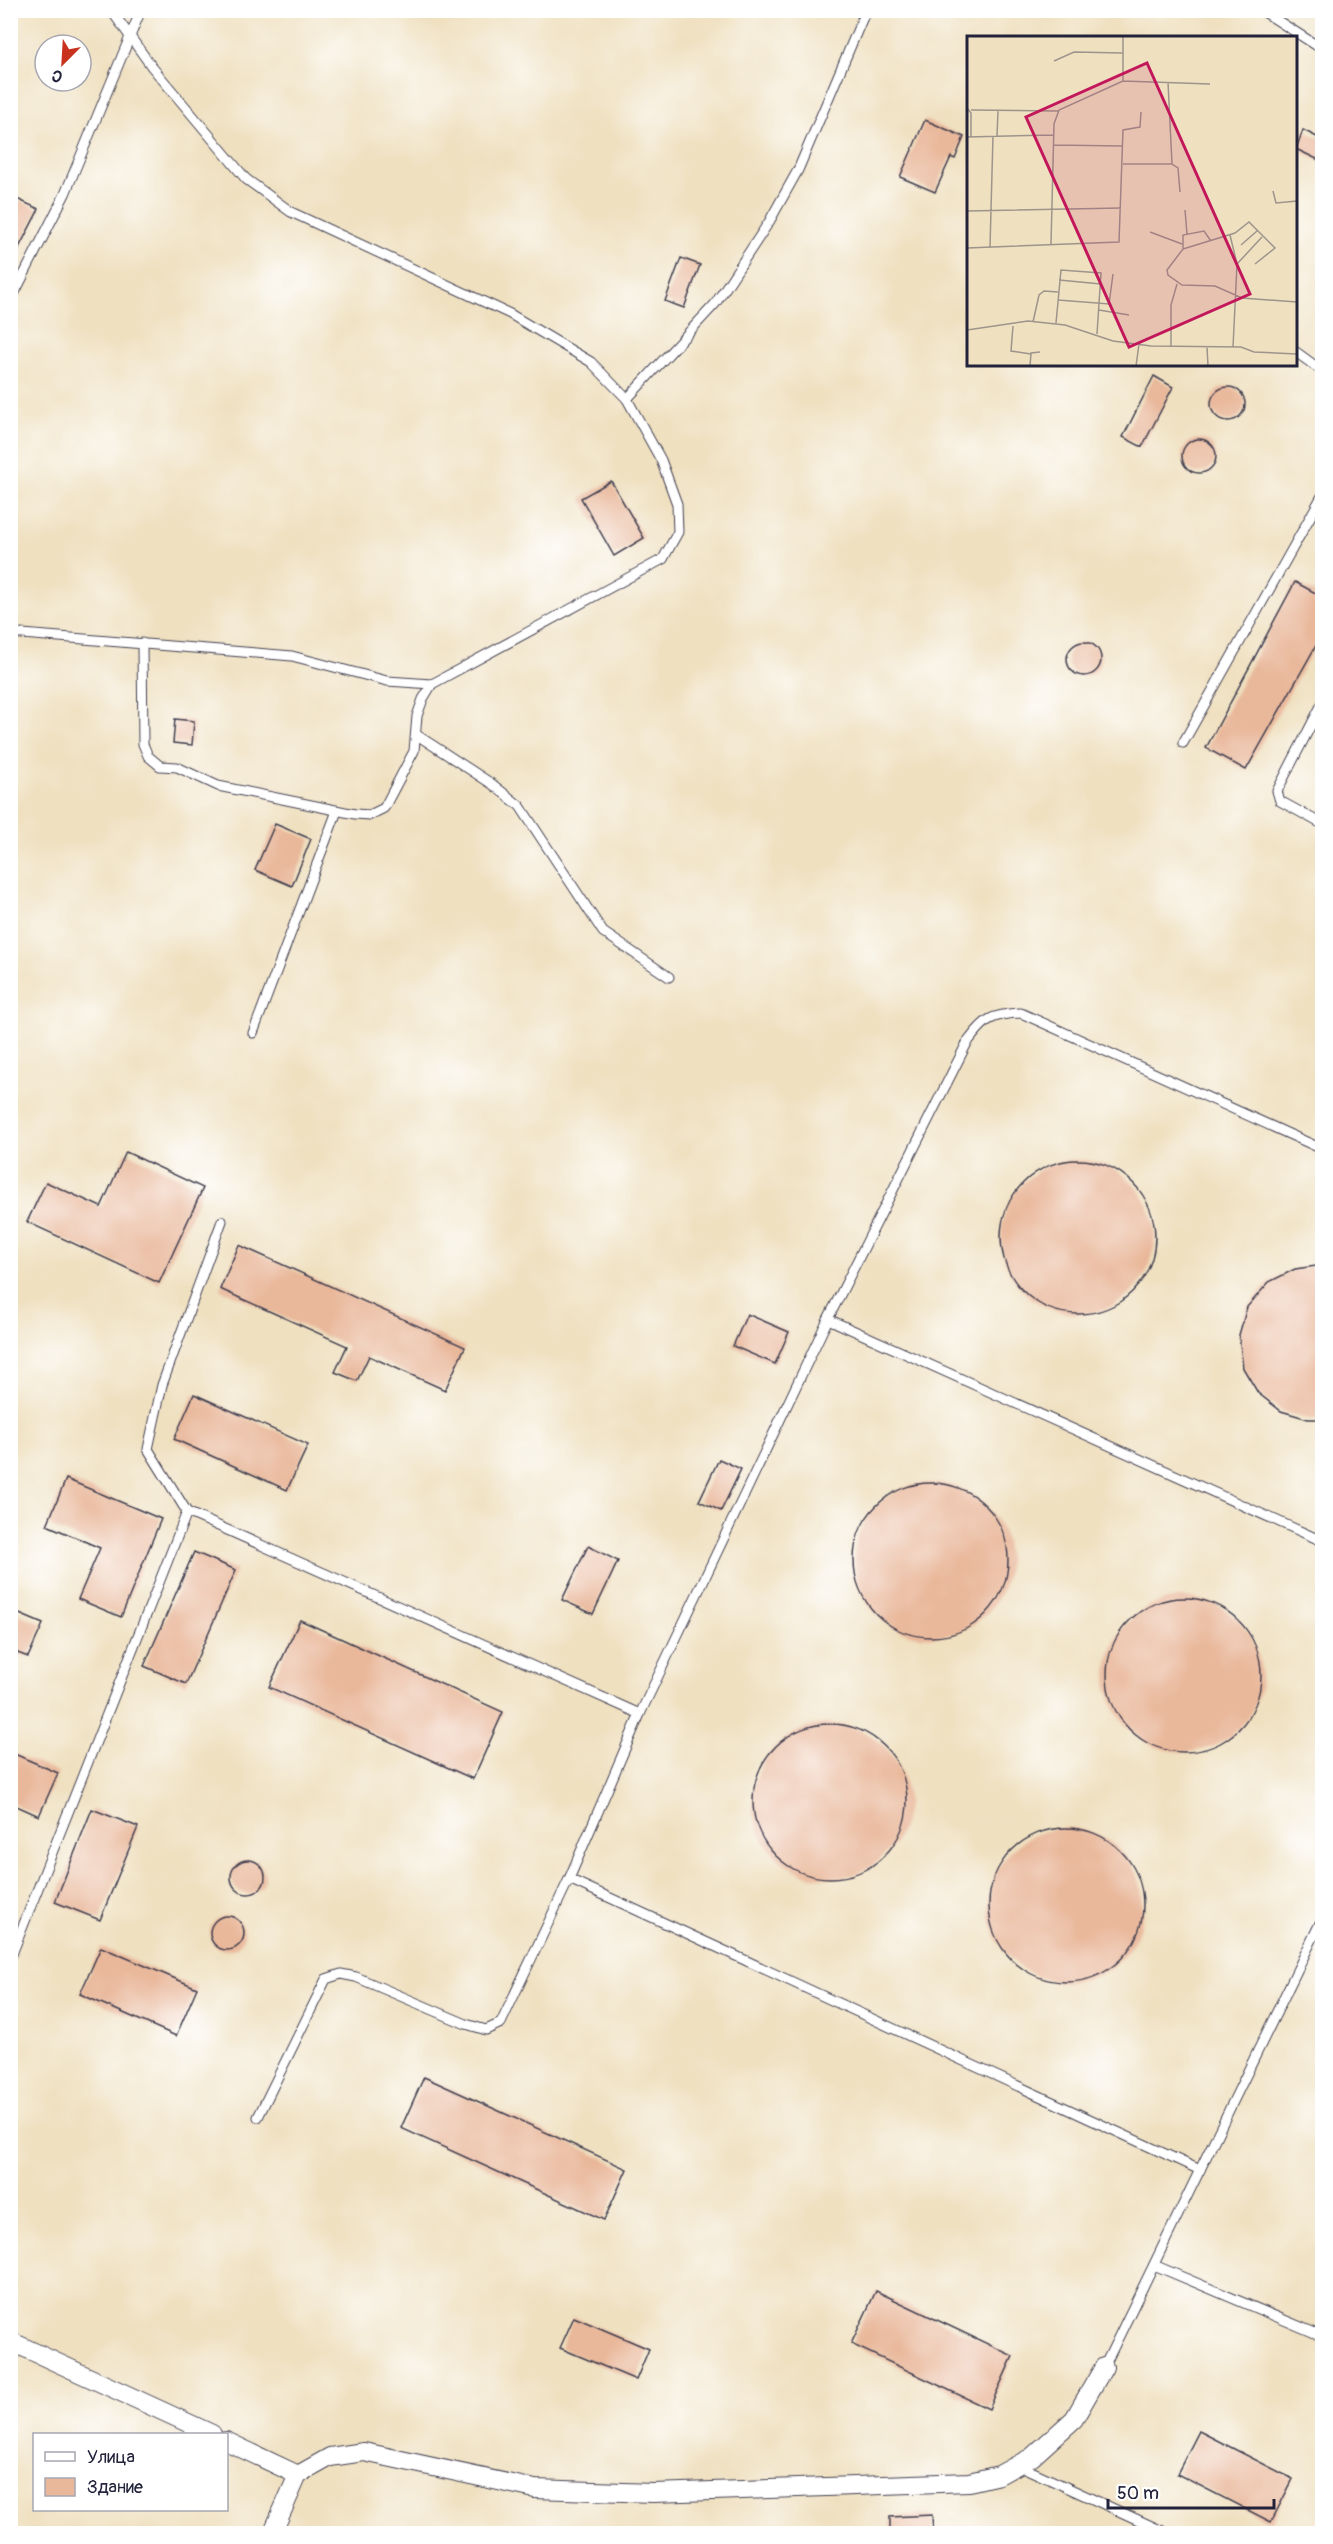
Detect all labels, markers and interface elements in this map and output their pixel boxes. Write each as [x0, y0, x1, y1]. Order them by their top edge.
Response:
north arrow [33, 33, 93, 93]
inset map [967, 36, 1297, 366]
text: С [49, 65, 66, 87]
legend [33, 2433, 228, 2511]
text: Улица [87, 2446, 135, 2469]
scale bar [1108, 2472, 1274, 2510]
text: Здание [87, 2476, 143, 2499]
text: 50 m [1117, 2482, 1159, 2505]

